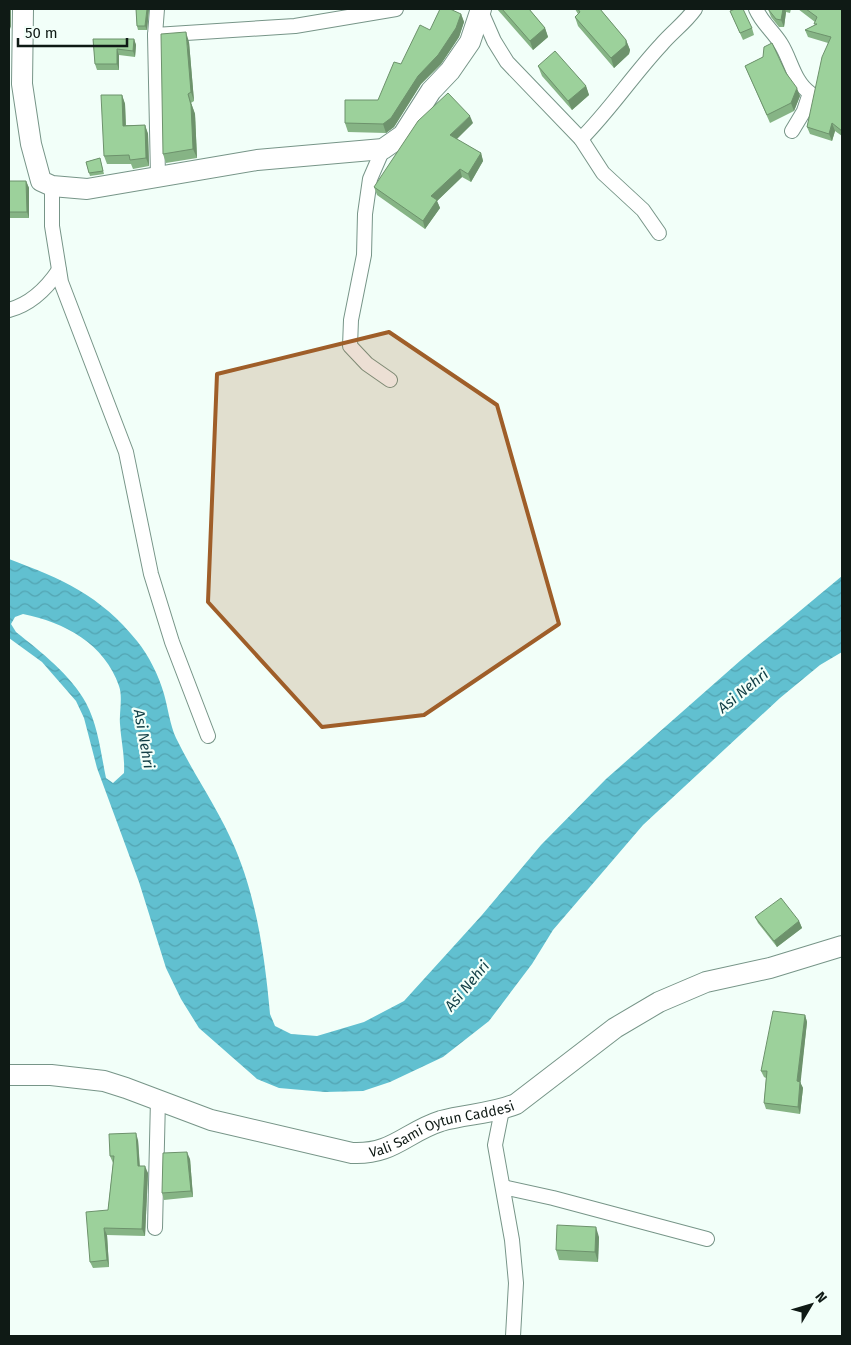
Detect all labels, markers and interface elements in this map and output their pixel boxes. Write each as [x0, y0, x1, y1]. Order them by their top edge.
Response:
scale bar [18, 15, 126, 47]
text: 50 m [25, 24, 58, 42]
water label: Asi Nehri [713, 665, 772, 718]
water label: Asi Nehri [130, 707, 158, 770]
water label: Asi Nehri [440, 957, 493, 1016]
street label: Vali Sami Oytun Caddesi [368, 1097, 517, 1161]
north arrow [786, 1280, 836, 1330]
text: N [811, 1288, 830, 1306]

